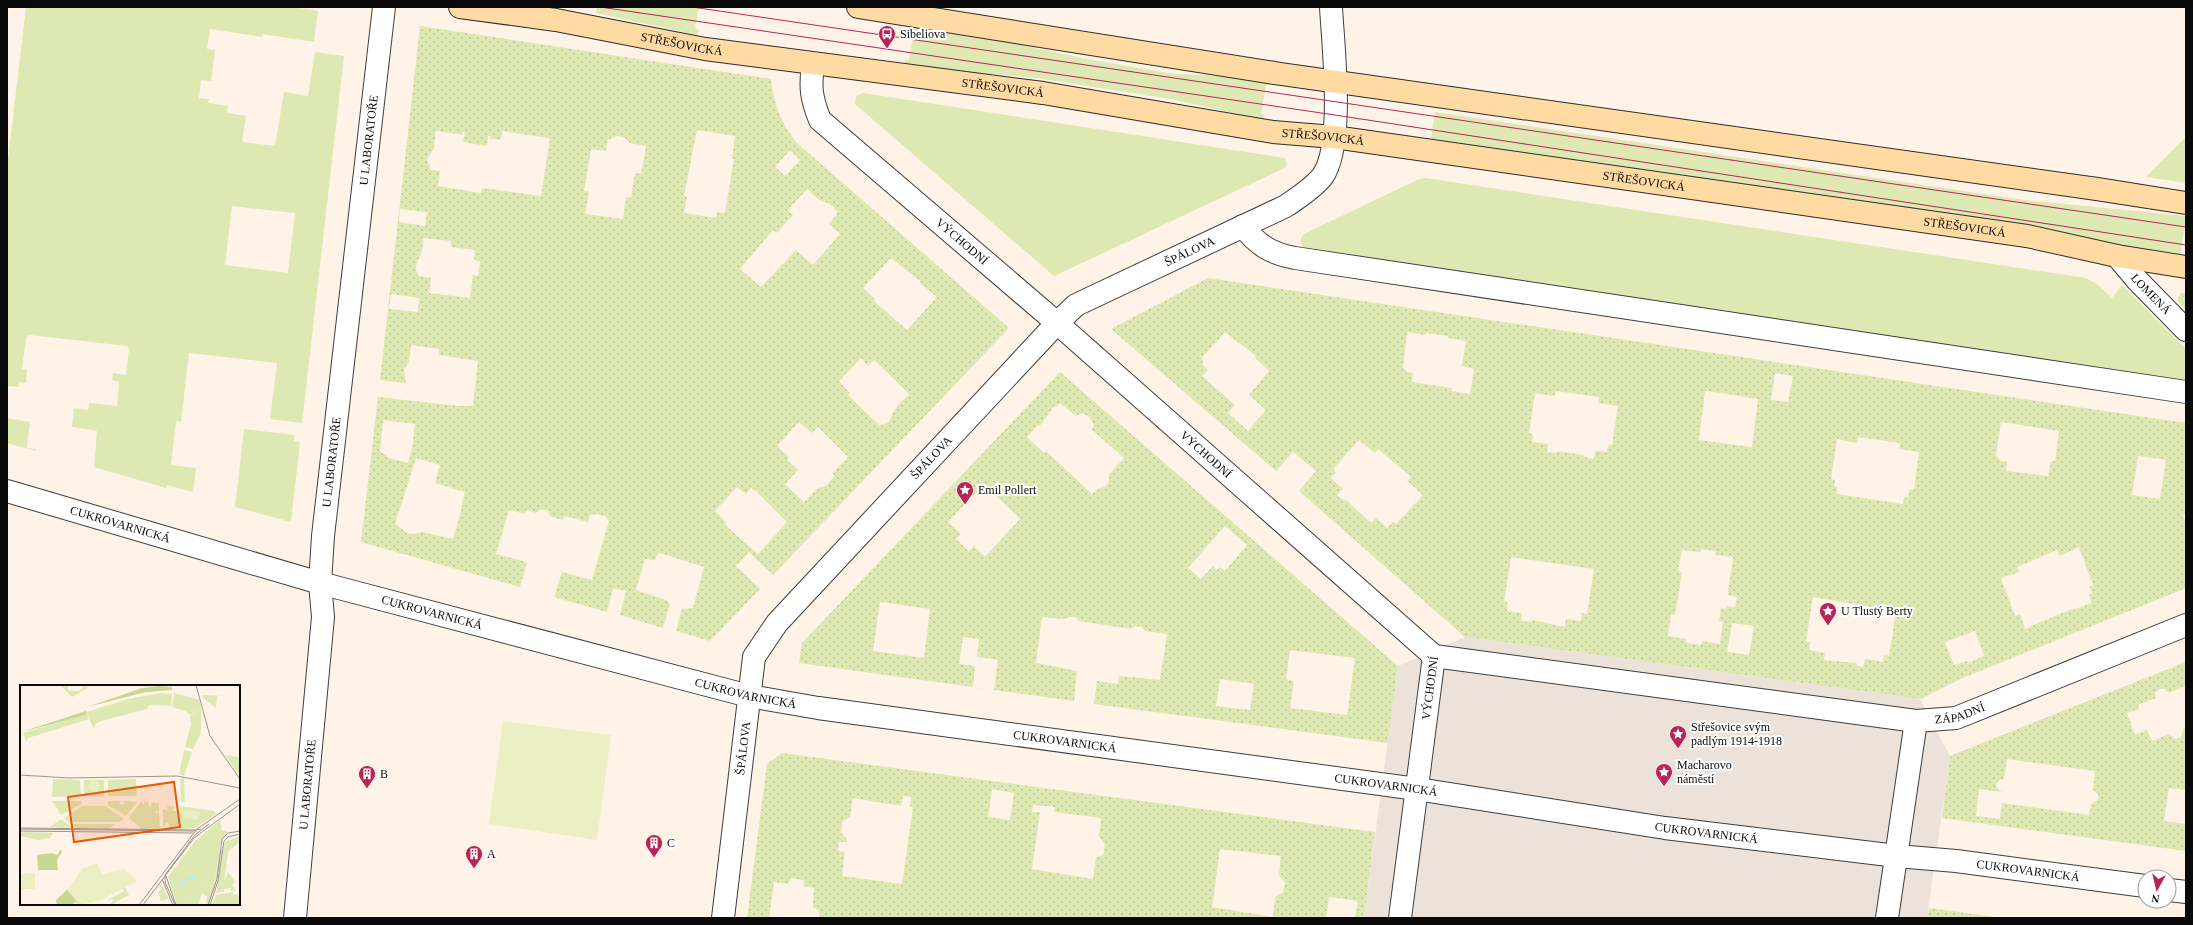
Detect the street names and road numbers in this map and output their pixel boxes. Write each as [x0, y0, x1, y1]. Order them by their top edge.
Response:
street label: STŘEŠOVICKÁ [640, 30, 724, 58]
street label: STŘEŠOVICKÁ [961, 75, 1045, 100]
street label: U LABORATOŘE [356, 94, 381, 186]
street label: STŘEŠOVICKÁ [1281, 126, 1365, 148]
street label: STŘEŠOVICKÁ [1602, 168, 1686, 194]
street label: STŘEŠOVICKÁ [1923, 214, 2007, 240]
street label: VÝCHODNÍ [933, 215, 991, 268]
street label: ŠPÁLOVA [1162, 233, 1217, 269]
street label: LOMENÁ [2128, 271, 2174, 318]
street label: U LABORATOŘE [319, 416, 344, 508]
street label: VÝCHODNÍ [1177, 428, 1235, 481]
street label: ŠPÁLOVA [908, 433, 955, 482]
street label: CUKROVARNICKÁ [68, 503, 172, 546]
street label: CUKROVARNICKÁ [380, 592, 484, 633]
street label: VÝCHODNÍ [1419, 655, 1441, 721]
street label: CUKROVARNICKÁ [693, 675, 798, 711]
street label: ZÁPADNÍ [1934, 700, 1987, 727]
street label: ŠPÁLOVA [733, 720, 753, 776]
street label: CUKROVARNICKÁ [1012, 727, 1118, 755]
street label: U LABORATOŘE [296, 739, 319, 830]
street label: CUKROVARNICKÁ [1334, 771, 1439, 799]
street label: CUKROVARNICKÁ [1654, 819, 1759, 846]
street label: CUKROVARNICKÁ [1976, 857, 2081, 884]

